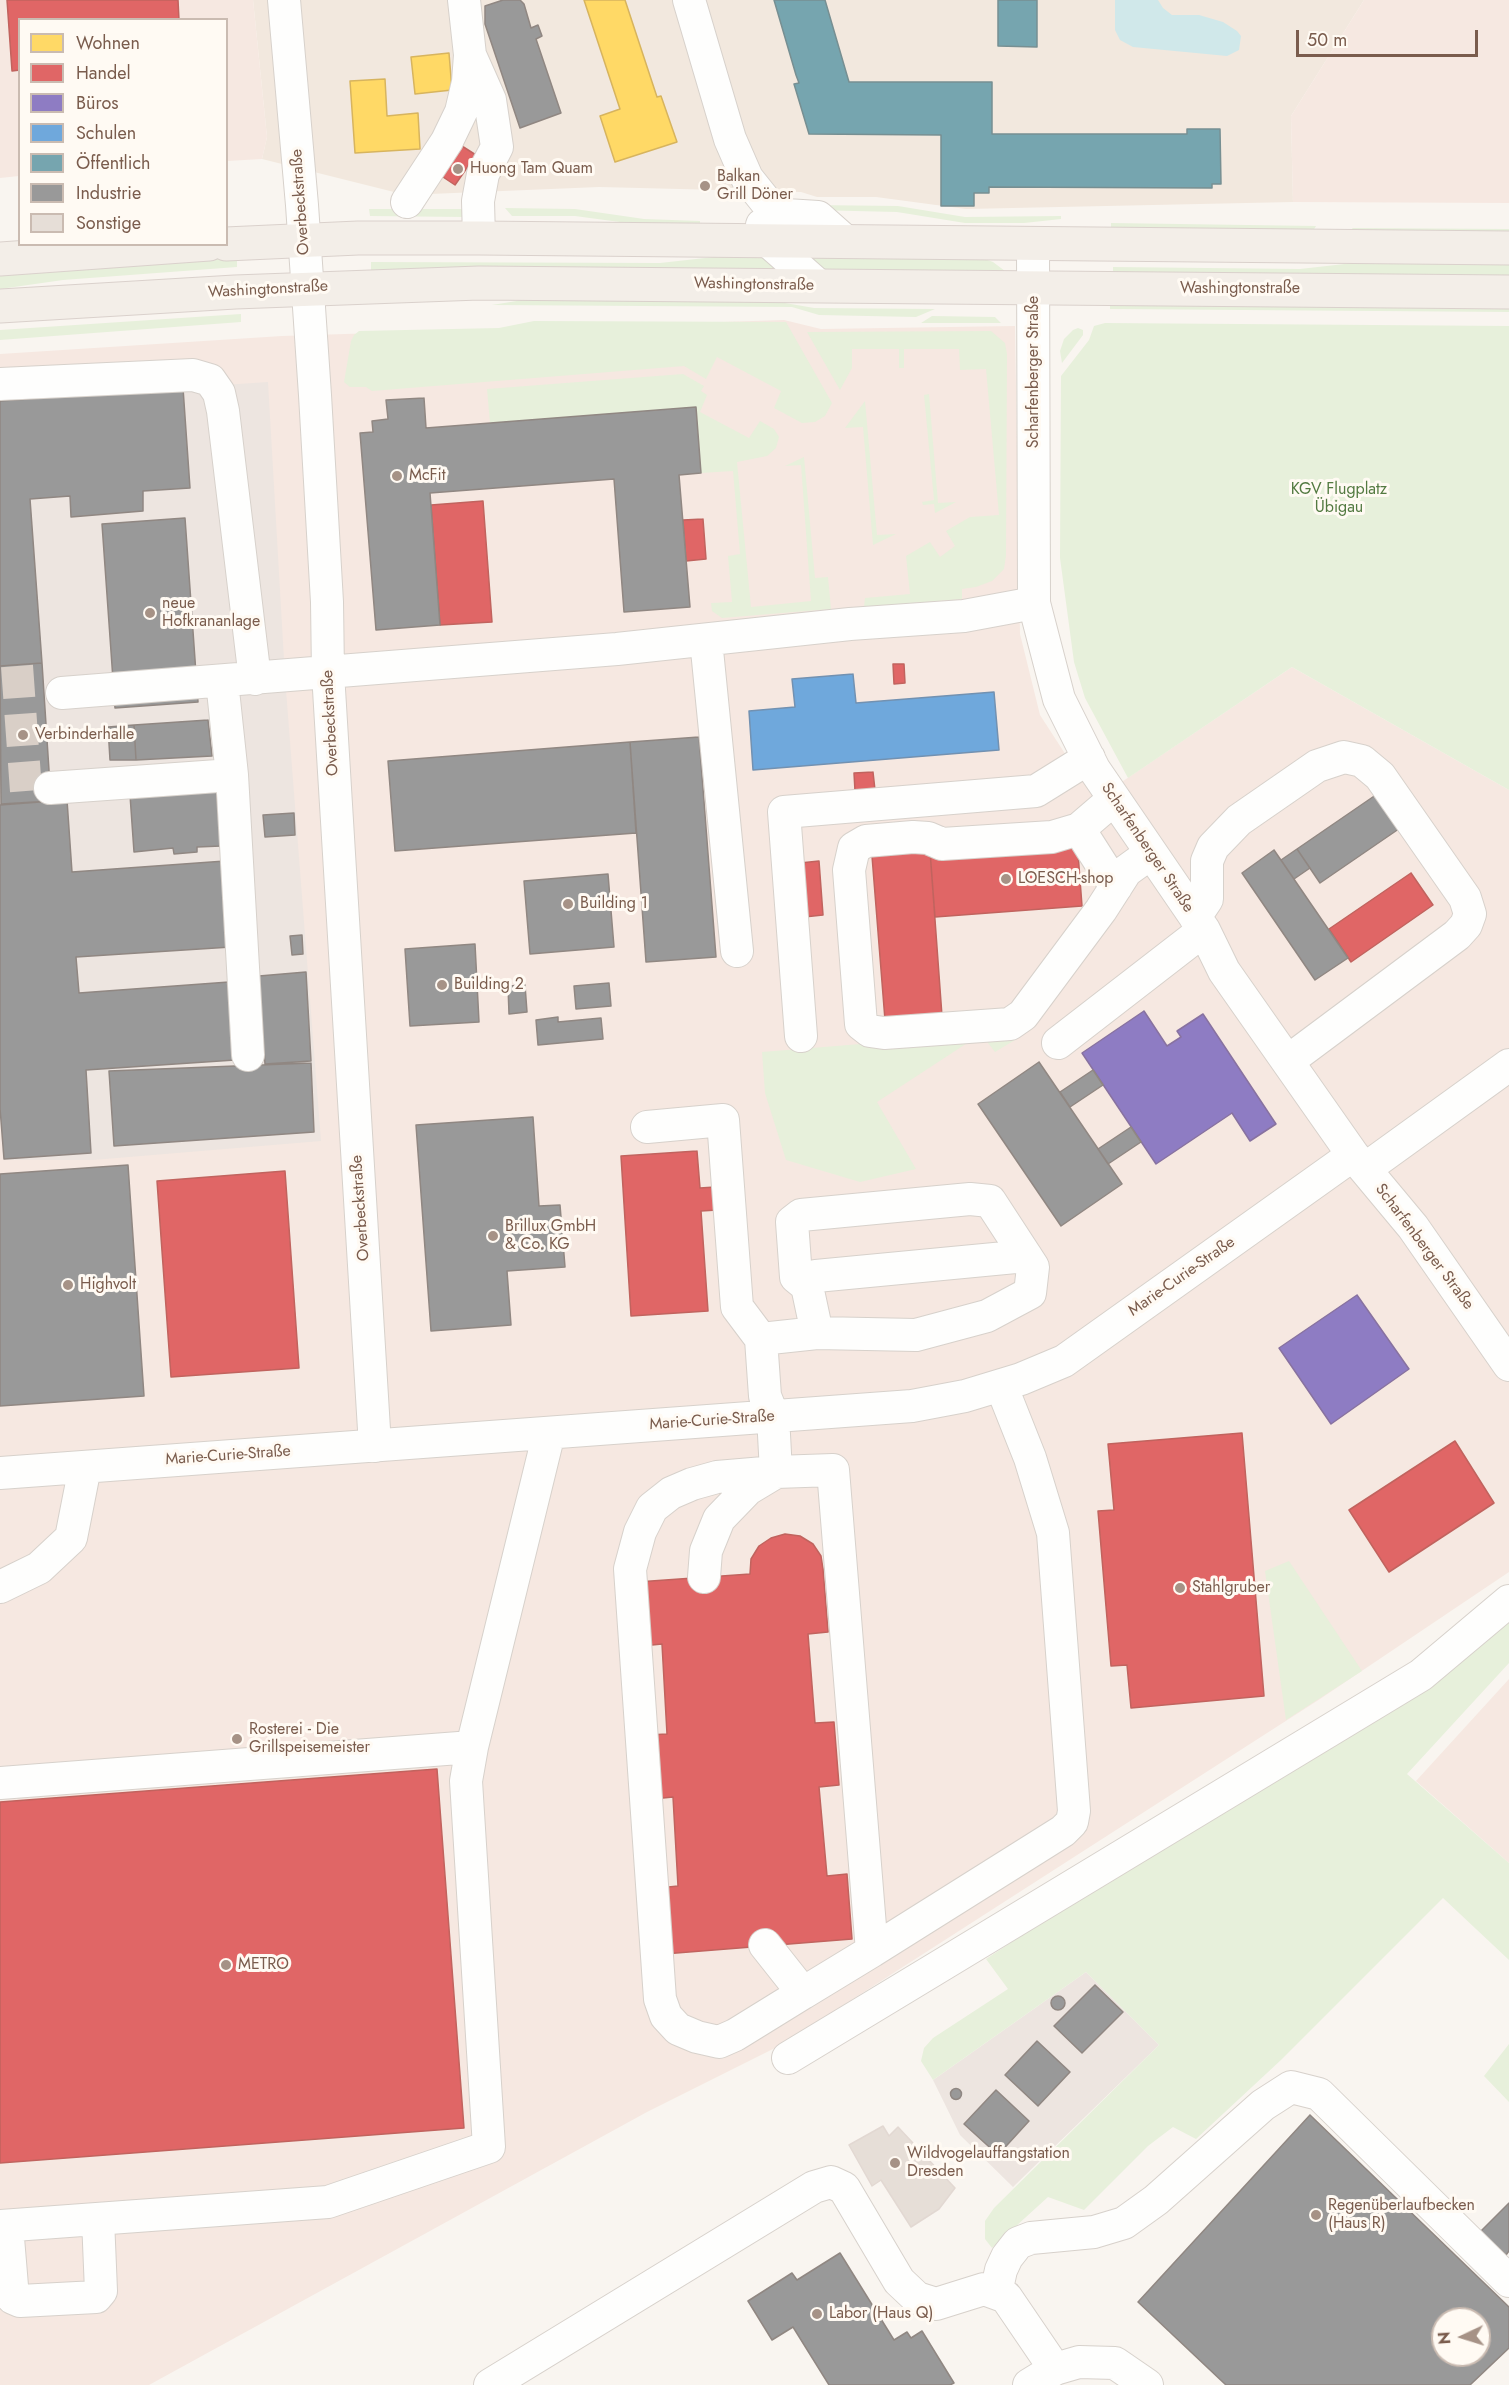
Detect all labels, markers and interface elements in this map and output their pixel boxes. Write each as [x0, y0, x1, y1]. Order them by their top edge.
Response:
legend [18, 18, 228, 246]
scale bar [1299, 18, 1480, 56]
text: 50 m [1307, 27, 1347, 53]
text: Wohnen [76, 30, 140, 56]
text: Handel [76, 60, 131, 86]
text: Büros [76, 90, 118, 116]
text: Schulen [76, 120, 136, 146]
street label: Overbeckstraße [288, 148, 314, 256]
text: Öffentlich [76, 150, 150, 176]
place label: Huong Tam Quam [470, 159, 593, 179]
marker: Huong Tam Quam [451, 162, 465, 176]
place label: Balkan Grill Döner [717, 167, 793, 205]
marker: Balkan Grill Döner [698, 179, 712, 193]
text: Industrie [76, 180, 141, 206]
text: Sonstige [76, 210, 141, 236]
street label: Washingtonstraße [694, 274, 814, 296]
street label: Washingtonstraße [207, 277, 329, 303]
street label: Washingtonstraße [1180, 279, 1300, 299]
street label: Scharfenberger Straße [1024, 296, 1044, 448]
place label: McFit [409, 466, 446, 486]
marker: McFit [390, 469, 404, 483]
park label: KGV Flugplatz Übigau [1291, 480, 1387, 518]
place label: neue Hofkrananlage [162, 594, 260, 632]
marker: neue Hofkrananlage [143, 606, 157, 620]
street label: Overbeckstraße [319, 669, 343, 777]
place label: Verbinderhalle [35, 725, 134, 745]
marker: Verbinderhalle [16, 728, 30, 742]
street label: Scharfenberger Straße [1096, 779, 1198, 917]
place label: LOESCH-shop [1018, 869, 1113, 889]
marker: LOESCH-shop [999, 872, 1013, 886]
place label: Building 1 [580, 894, 648, 914]
marker: Building 1 [561, 897, 575, 911]
place label: Building 2 [454, 975, 524, 995]
marker: Building 2 [435, 978, 449, 992]
street label: Overbeckstraße [348, 1154, 374, 1262]
street label: Scharfenberger Straße [1370, 1180, 1478, 1314]
place label: Brillux GmbH & Co. KG [505, 1217, 596, 1255]
marker: Brillux GmbH & Co. KG [486, 1229, 500, 1243]
street label: Marie-Curie-Straße [1125, 1233, 1239, 1321]
place label: Highvolt [80, 1275, 136, 1295]
marker: Highvolt [61, 1278, 75, 1292]
street label: Marie-Curie-Straße [649, 1407, 775, 1435]
street label: Marie-Curie-Straße [165, 1442, 291, 1470]
place label: Stahlgruber [1192, 1578, 1270, 1598]
marker: Stahlgruber [1173, 1581, 1187, 1595]
place label: Rosterei - Die Grillspeisemeister [249, 1720, 370, 1758]
marker: Rosterei - Die Grillspeisemeister [230, 1732, 244, 1746]
place label: METRO [238, 1955, 289, 1975]
marker: METRO [219, 1958, 233, 1972]
place label: Wildvogelauffangstation Dresden [907, 2144, 1070, 2182]
marker: Wildvogelauffangstation Dresden [888, 2156, 902, 2170]
place label: Regenüberlaufbecken (Haus R) [1328, 2196, 1475, 2234]
marker: Regenüberlaufbecken (Haus R) [1309, 2208, 1323, 2222]
place label: Labor (Haus Q) [829, 2304, 933, 2324]
marker: Labor (Haus Q) [810, 2307, 824, 2321]
north arrow [1431, 2307, 1491, 2367]
text: N [1433, 2331, 1456, 2345]

